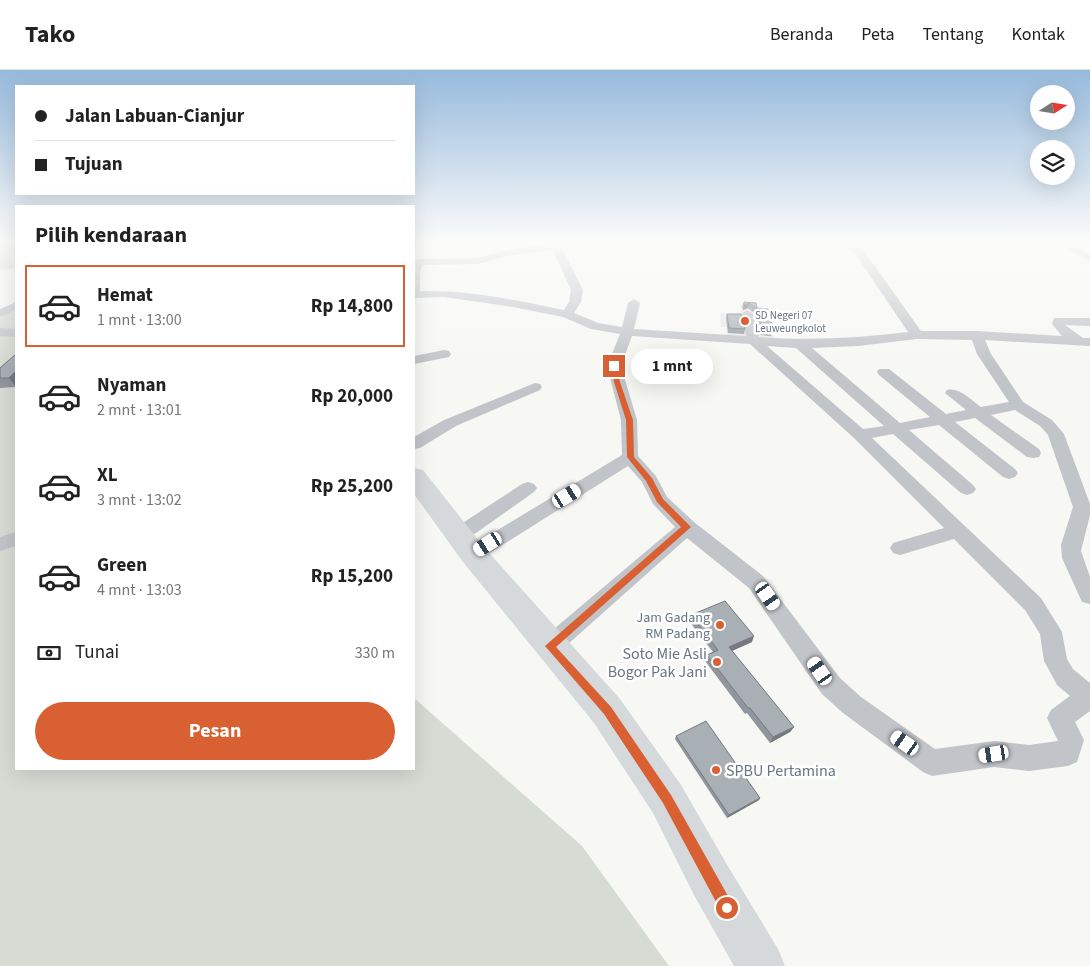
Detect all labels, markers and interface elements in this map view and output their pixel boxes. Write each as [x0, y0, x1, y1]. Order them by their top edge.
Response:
text: Tako [25, 17, 75, 52]
text: Beranda [770, 22, 833, 47]
text: Peta [861, 22, 894, 47]
text: Tentang [922, 22, 983, 47]
text: Kontak [1011, 22, 1065, 47]
north arrow [1030, 85, 1075, 130]
map controls [1030, 85, 1075, 185]
text: Jalan Labuan-Cianjur [65, 103, 244, 130]
button: layers [1030, 140, 1075, 185]
text: Tujuan [65, 151, 123, 178]
text: Pilih kendaraan [35, 219, 187, 251]
text: Hemat [97, 282, 153, 309]
icon: car [37, 284, 82, 329]
text: Rp 14,800 [311, 293, 393, 320]
place label: SD Negeri 07 Leuweungkolot [755, 308, 826, 336]
text: 1 mnt · 13:00 [97, 309, 182, 331]
marker: SD Negeri 07 Leuweungkolot [739, 315, 751, 327]
callout: 1 mnt [632, 348, 714, 384]
route end [603, 355, 625, 377]
text: 1 mnt [652, 355, 692, 377]
text: Nyaman [97, 372, 166, 399]
icon: car [37, 374, 82, 419]
text: Rp 20,000 [311, 383, 393, 410]
text: 2 mnt · 13:01 [97, 399, 182, 421]
text: XL [97, 462, 118, 489]
icon: car [37, 464, 82, 509]
text: Rp 25,200 [311, 473, 393, 500]
car [550, 482, 583, 510]
text: 3 mnt · 13:02 [97, 489, 182, 511]
car [471, 530, 504, 558]
text: Green [97, 552, 147, 579]
icon: car [37, 554, 82, 599]
text: Rp 15,200 [311, 563, 393, 590]
text: 4 mnt · 13:03 [97, 579, 182, 601]
car [753, 579, 782, 613]
place label: Jam Gadang RM Padang [637, 608, 710, 644]
marker: Jam Gadang RM Padang [714, 619, 726, 631]
icon: cash [35, 639, 63, 667]
text: Tunai [75, 639, 119, 666]
text: 330 m [355, 642, 395, 664]
place label: Soto Mie Asli Bogor Pak Jani [608, 643, 707, 683]
car [805, 654, 834, 688]
marker: Soto Mie Asli Bogor Pak Jani [711, 656, 723, 668]
button: Pesan [35, 702, 395, 760]
car [888, 728, 921, 758]
car [978, 744, 1009, 764]
place label: SPBU Pertamina [726, 760, 836, 782]
marker: SPBU Pertamina [710, 764, 722, 776]
route start [716, 897, 738, 919]

